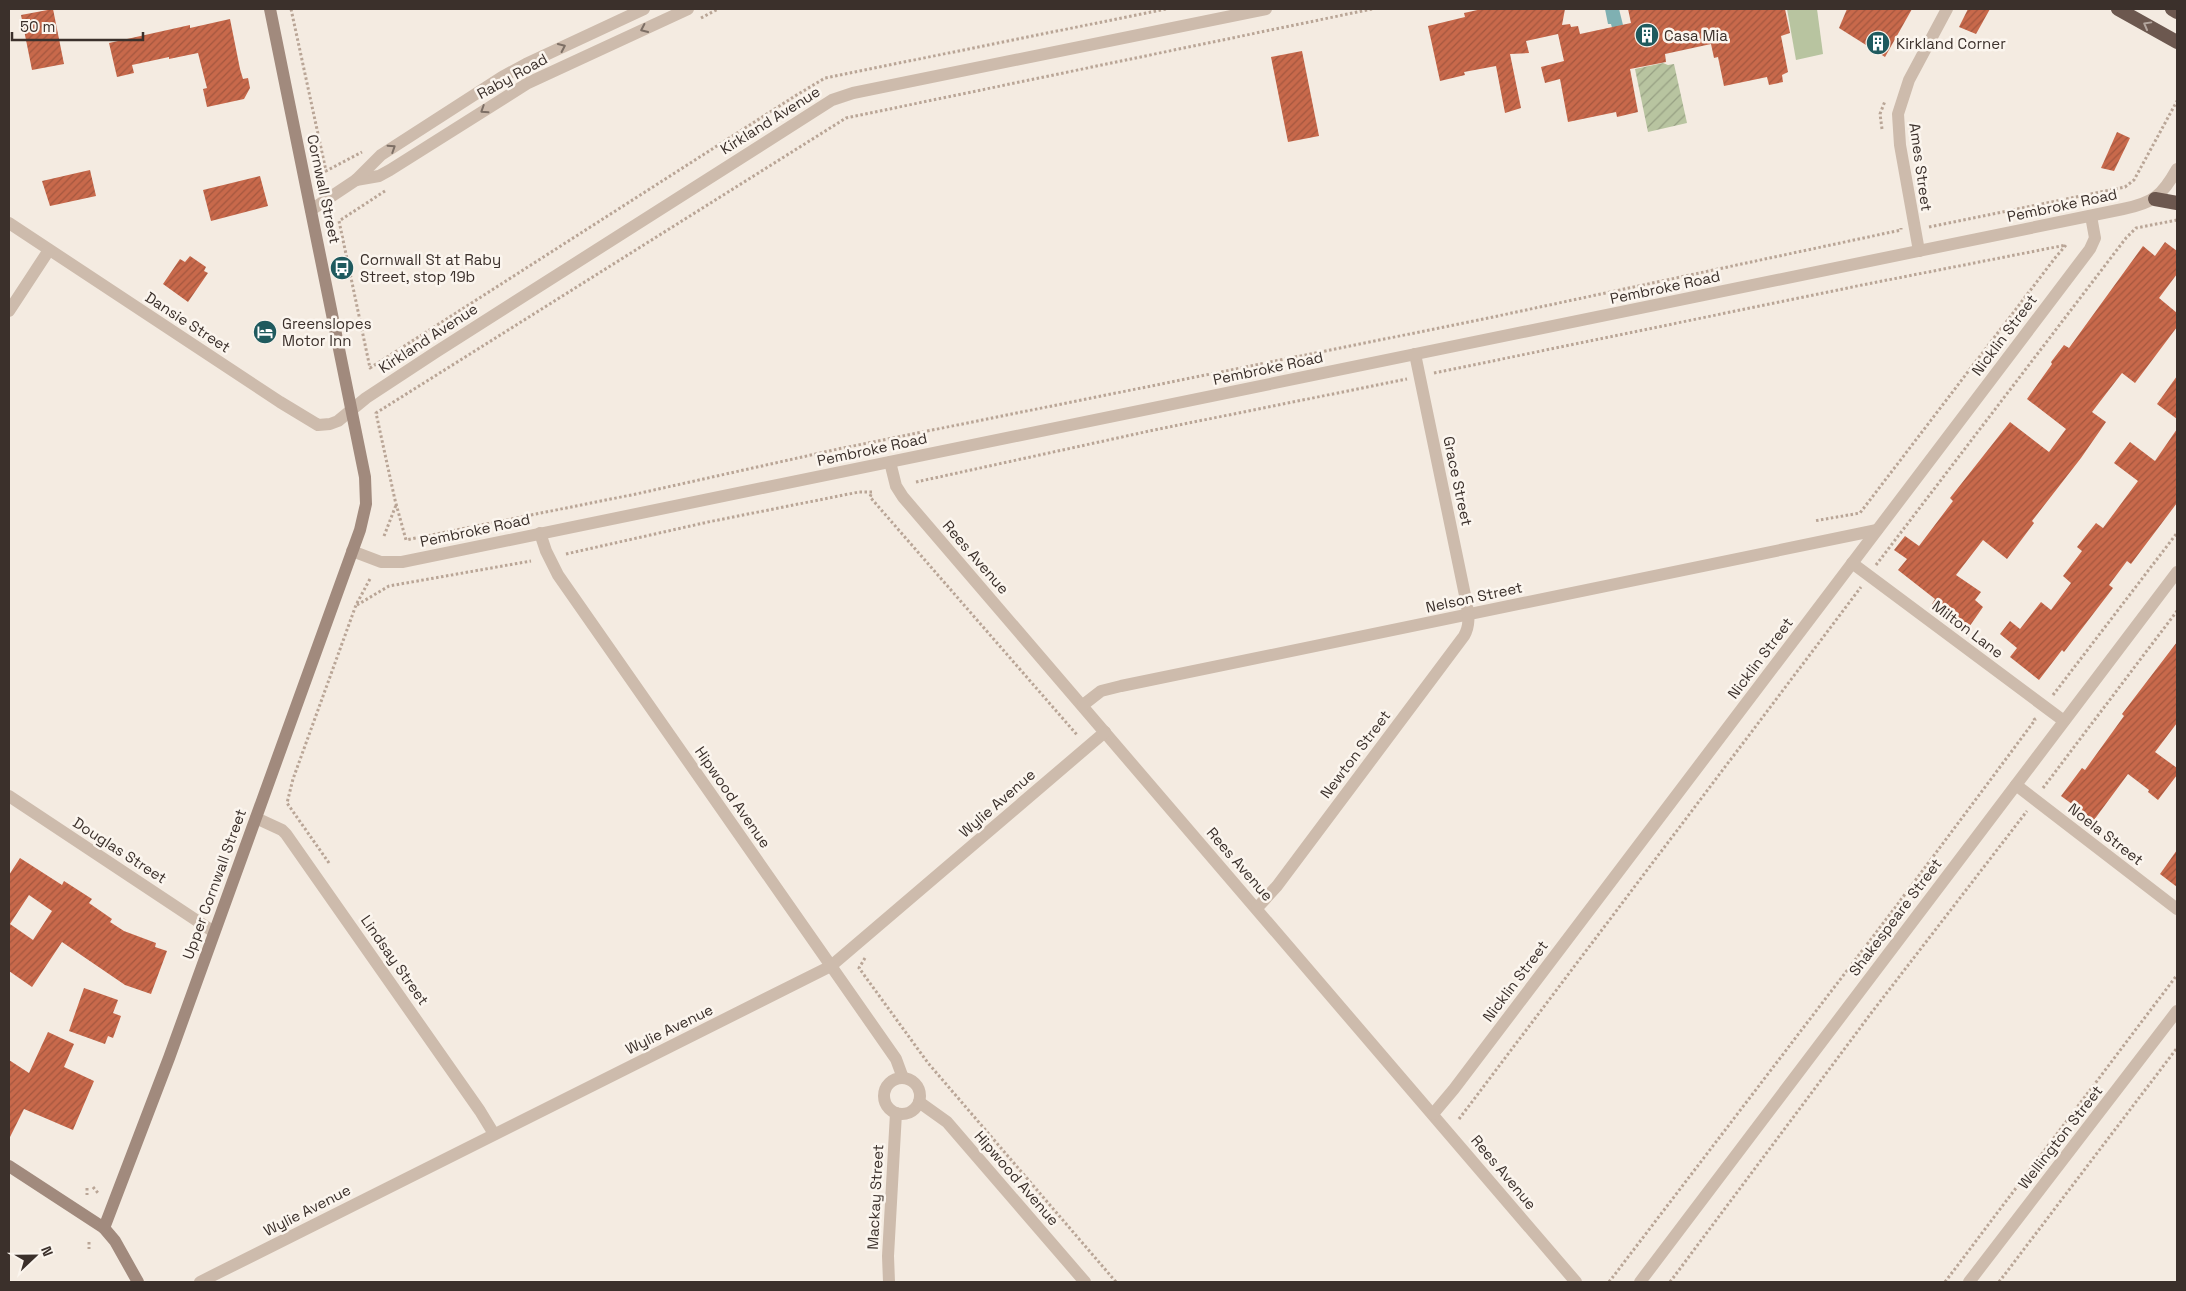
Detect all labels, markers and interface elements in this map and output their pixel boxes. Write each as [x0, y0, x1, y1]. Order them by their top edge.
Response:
scale bar [12, 10, 144, 42]
text: 50 m [20, 17, 55, 36]
building icon: Casa Mia [1634, 22, 1660, 48]
one-way arrow [2144, 22, 2153, 32]
one-way arrow [640, 23, 649, 34]
place label: Casa Mia [1664, 26, 1728, 45]
building icon: Kirkland Corner [1865, 30, 1891, 56]
place label: Kirkland Corner [1896, 34, 2006, 53]
one-way arrow [557, 43, 566, 54]
street label: Raby Road [473, 49, 551, 103]
street label: Kirkland Avenue [716, 82, 824, 158]
one-way arrow [480, 103, 489, 113]
street label: Ames Street [1905, 122, 1937, 212]
street label: Cornwall Street [303, 133, 345, 245]
one-way arrow [386, 145, 396, 154]
street label: Pembroke Road [2005, 184, 2119, 226]
place label: Cornwall St at Raby Street, stop 19b [360, 250, 501, 286]
bus stop icon: Cornwall St at Raby Street, stop 19b [329, 255, 355, 281]
street label: Pembroke Road [1608, 266, 1722, 308]
street label: Dansie Street [142, 287, 234, 357]
street label: Nicklin Street [1967, 291, 2041, 379]
street label: Kirkland Avenue [375, 299, 481, 377]
place label: Greenslopes Motor Inn [282, 314, 372, 350]
hotel icon: Greenslopes Motor Inn [252, 319, 278, 345]
street label: Pembroke Road [1211, 347, 1325, 389]
street label: Pembroke Road [815, 428, 929, 470]
street label: Grace Street [1439, 434, 1477, 528]
street label: Pembroke Road [418, 509, 532, 551]
street label: Rees Avenue [939, 516, 1013, 598]
street label: Nelson Street [1424, 577, 1524, 617]
street label: Milton Lane [1929, 596, 2007, 662]
street label: Nicklin Street [1723, 614, 1797, 702]
street label: Newton Street [1316, 706, 1394, 802]
street label: Hipwood Avenue [691, 743, 775, 852]
street label: Wylie Avenue [955, 765, 1039, 841]
street label: Noela Street [2065, 799, 2147, 869]
street label: Upper Cornwall Street [178, 806, 250, 962]
street label: Douglas Street [70, 813, 170, 887]
street label: Rees Avenue [1203, 823, 1277, 905]
street label: Shakespeare Street [1845, 854, 1946, 980]
street label: Lindsay Street [357, 911, 433, 1009]
street label: Nicklin Street [1478, 937, 1552, 1025]
street label: Wylie Avenue [622, 1000, 716, 1058]
street label: Wellington Street [2014, 1081, 2106, 1193]
street label: Hipwood Avenue [971, 1127, 1064, 1230]
street label: Rees Avenue [1467, 1131, 1541, 1213]
street label: Mackay Street [863, 1144, 887, 1250]
street label: Wylie Avenue [260, 1180, 354, 1240]
north arrow [10, 1231, 60, 1281]
text: N [37, 1243, 57, 1259]

